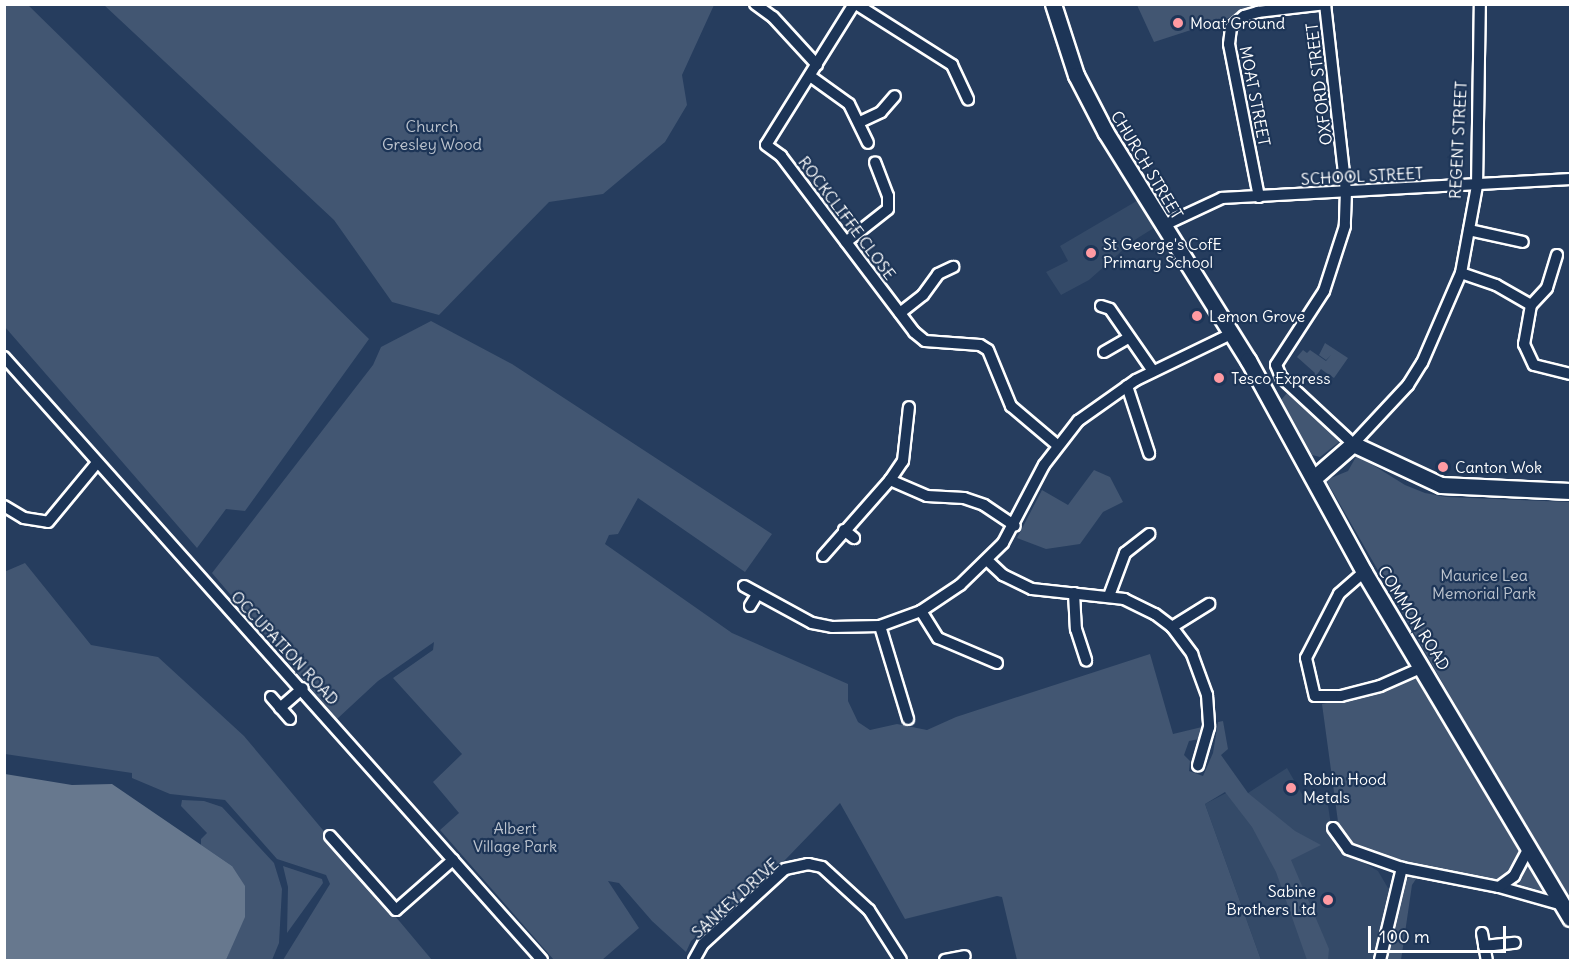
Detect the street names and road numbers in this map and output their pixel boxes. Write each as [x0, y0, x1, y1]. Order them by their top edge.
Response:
street label: OXFORD STREET [1302, 22, 1336, 146]
street label: MOAT STREET [1236, 44, 1274, 148]
street label: REGENT STREET [1445, 81, 1471, 199]
street label: CHURCH STREET [1107, 107, 1187, 223]
street label: ROCKCLIFFE CLOSE [794, 153, 900, 283]
street label: SCHOOL STREET [1300, 163, 1424, 189]
street label: COMMON ROAD [1374, 562, 1454, 674]
street label: OCCUPATION ROAD [227, 587, 343, 709]
street label: SANKEY DRIVE [688, 854, 782, 942]

